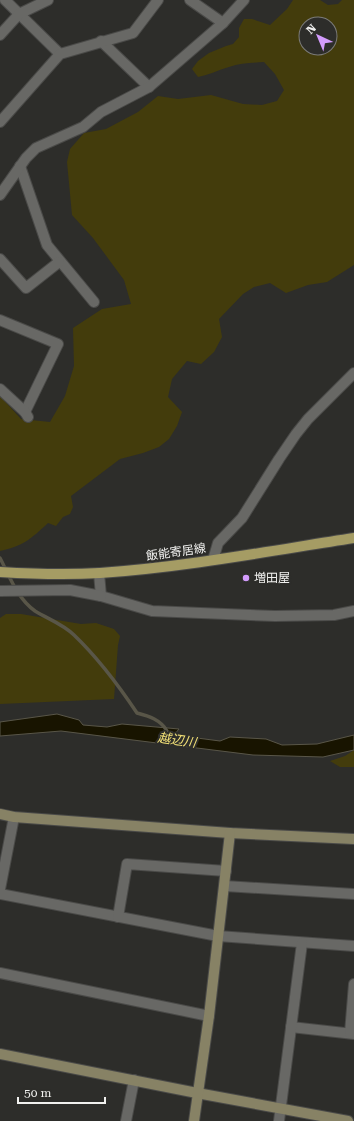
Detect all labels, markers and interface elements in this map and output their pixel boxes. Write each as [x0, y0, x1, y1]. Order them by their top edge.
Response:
north arrow [298, 16, 338, 56]
text: N [304, 21, 319, 37]
street label: 飯能寄居線 [145, 541, 207, 563]
place label: 増田屋 [254, 571, 290, 585]
marker: 増田屋 [241, 573, 251, 583]
water label: 越辺川 [157, 730, 199, 750]
scale bar [18, 1079, 105, 1105]
text: 50 m [24, 1086, 51, 1100]

